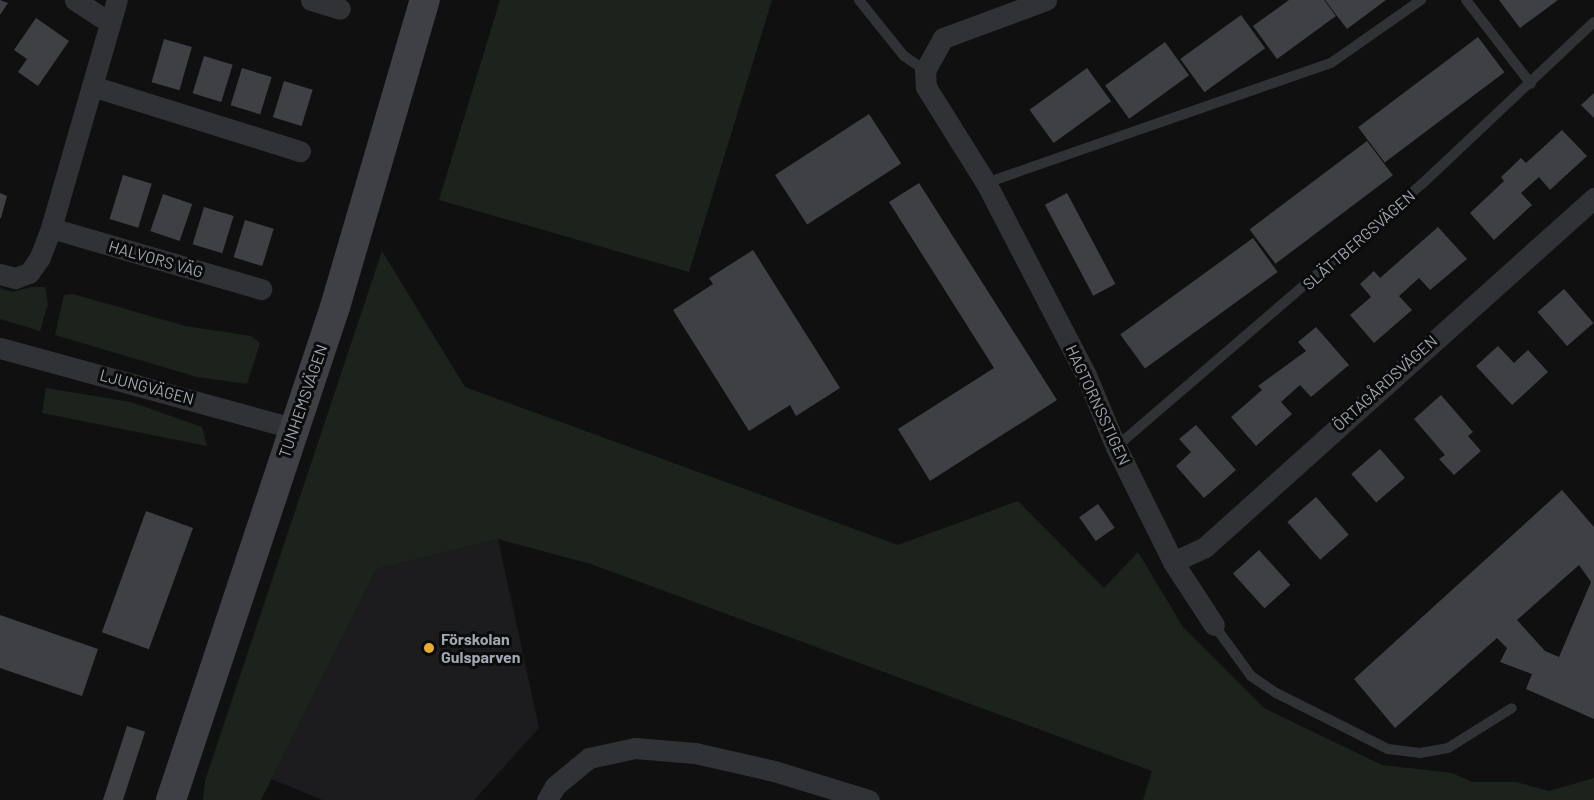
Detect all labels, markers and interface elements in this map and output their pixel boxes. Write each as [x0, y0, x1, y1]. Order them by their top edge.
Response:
street label: SLÄTTBERGSVÄGEN [1299, 186, 1419, 294]
street label: HALVORS VÄG [106, 236, 206, 282]
street label: ÖRTAGÅRDSVÄGEN [1329, 331, 1441, 435]
street label: TUNHEMSVÄGEN [275, 342, 331, 460]
street label: HAGTORNSSTIGEN [1062, 342, 1134, 468]
street label: LJUNGVÄGEN [98, 365, 196, 409]
place label: Förskolan Gulsparven [441, 629, 521, 667]
marker: Förskolan Gulsparven [422, 641, 436, 655]

